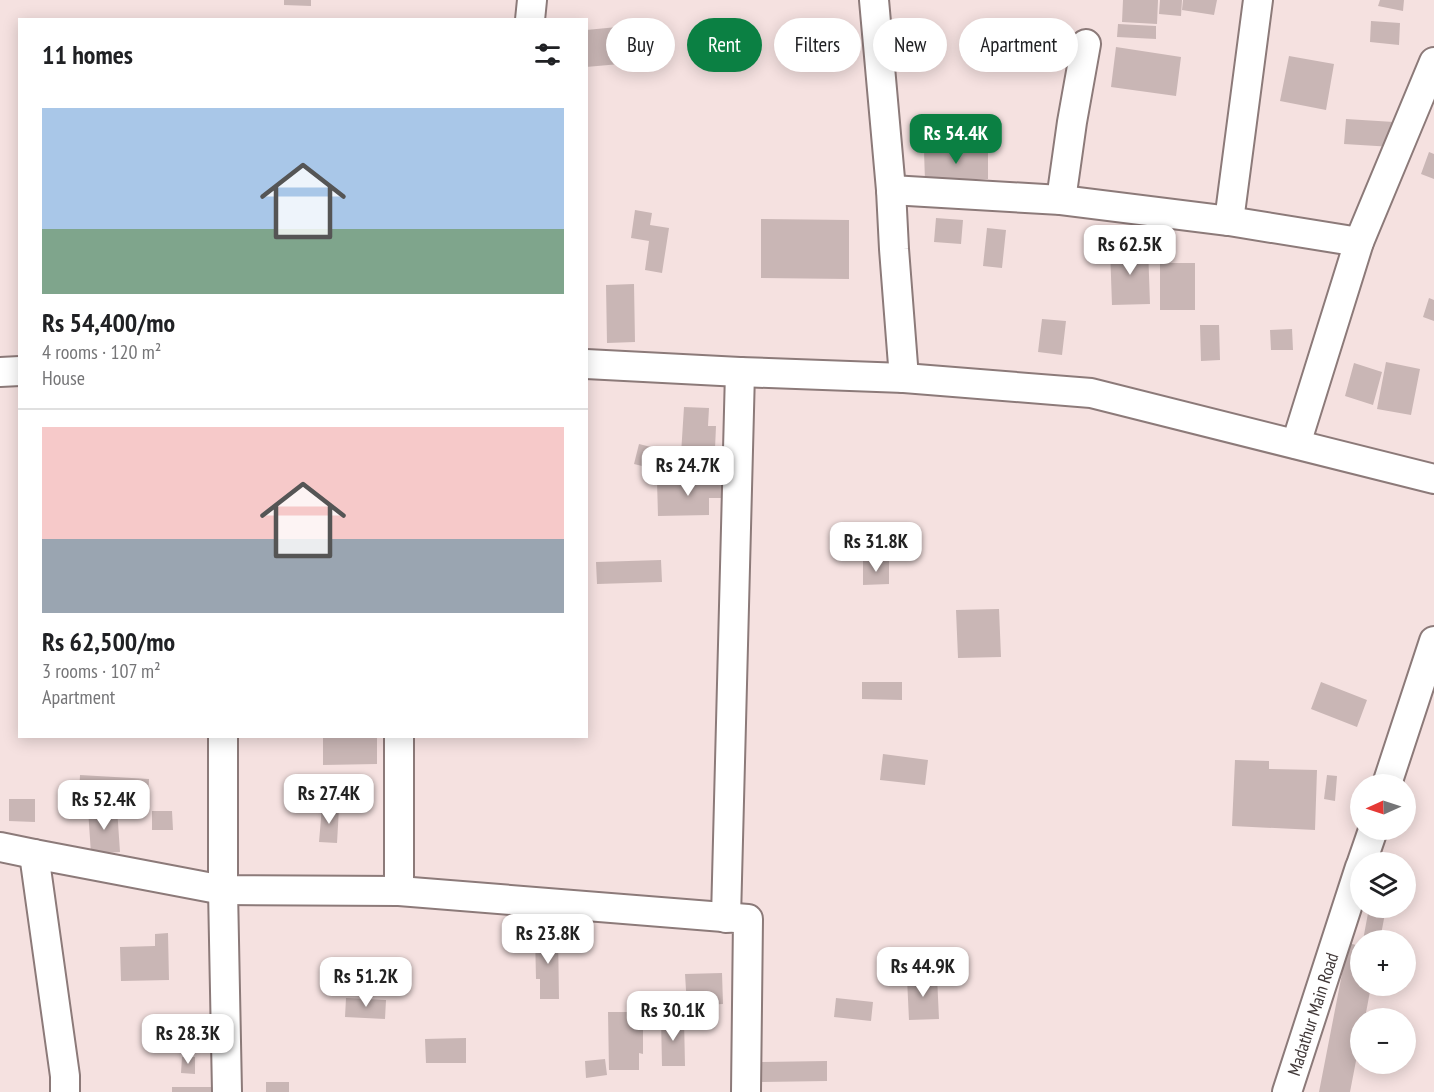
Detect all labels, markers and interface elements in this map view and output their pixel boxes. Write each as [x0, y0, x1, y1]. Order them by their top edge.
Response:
chip: Buy [606, 18, 675, 72]
chip: Rent [687, 18, 762, 72]
chip: Filters [774, 18, 861, 72]
chip: New [873, 18, 947, 72]
chip: Apartment [959, 18, 1078, 72]
text: 11 homes [42, 38, 133, 71]
icon: filters [531, 38, 564, 71]
pin: Rs 54.4K [894, 114, 1018, 165]
text: Rs 54.4K [924, 120, 988, 146]
icon: home [249, 147, 357, 255]
pin: Rs 62.5K [1068, 225, 1192, 276]
text: Rs 62.5K [1098, 231, 1162, 257]
text: Rs 54,400/mo [42, 306, 175, 339]
text: 4 rooms · 120 m² [42, 339, 161, 365]
text: House [42, 365, 85, 391]
pin: Rs 24.7K [626, 446, 750, 497]
text: Rs 24.7K [656, 452, 720, 478]
icon: home [249, 466, 357, 574]
pin: Rs 31.8K [814, 522, 938, 573]
text: Rs 31.8K [844, 528, 908, 554]
text: Rs 62,500/mo [42, 625, 175, 658]
text: 3 rooms · 107 m² [42, 658, 161, 684]
text: Apartment [42, 684, 115, 710]
pin: Rs 27.4K [267, 774, 391, 825]
north arrow [1350, 774, 1416, 840]
map controls [1350, 774, 1416, 1074]
pin: Rs 52.4K [42, 780, 166, 831]
text: Rs 27.4K [298, 780, 360, 806]
text: Rs 52.4K [72, 786, 136, 812]
button: layers [1350, 852, 1416, 918]
pin: Rs 23.8K [486, 914, 610, 965]
text: Rs 23.8K [516, 920, 580, 946]
button: + [1350, 930, 1416, 996]
pin: Rs 44.9K [861, 947, 985, 998]
street label: Madathur Main Road [1282, 949, 1343, 1079]
text: Rs 44.9K [891, 953, 955, 979]
pin: Rs 51.2K [304, 957, 428, 1008]
text: Rs 51.2K [334, 963, 398, 989]
pin: Rs 30.1K [611, 991, 735, 1042]
text: Rs 30.1K [641, 997, 705, 1023]
button: − [1350, 1008, 1416, 1074]
pin: Rs 28.3K [126, 1014, 250, 1065]
text: Rs 28.3K [156, 1020, 220, 1046]

